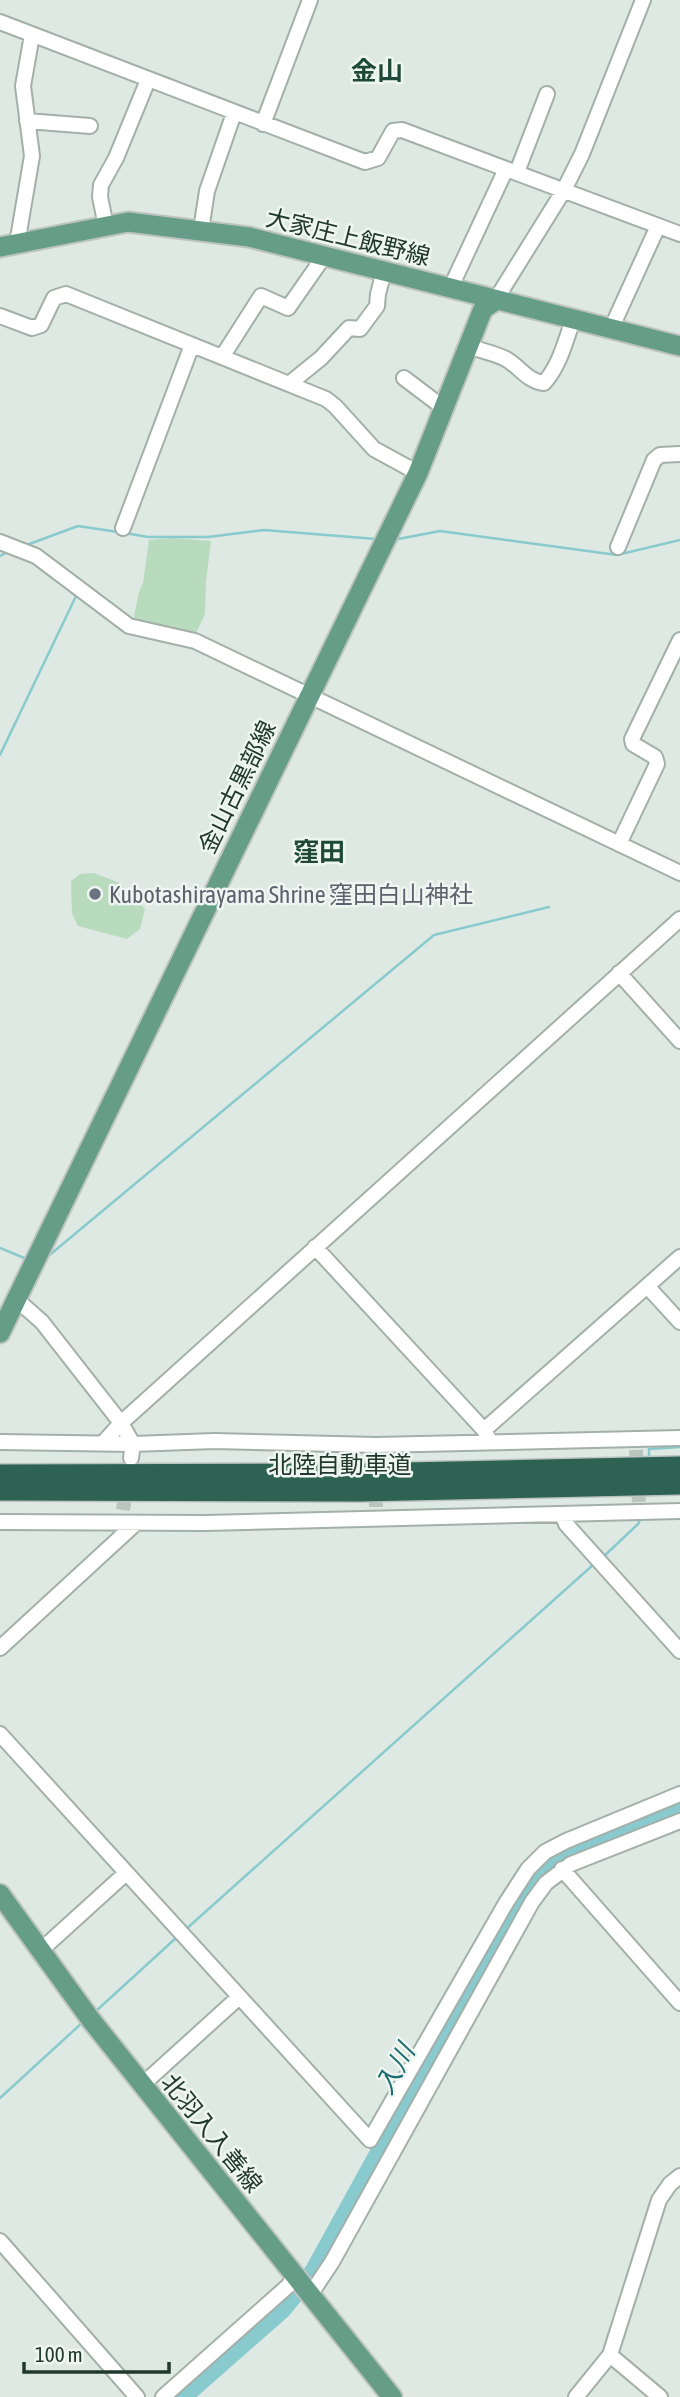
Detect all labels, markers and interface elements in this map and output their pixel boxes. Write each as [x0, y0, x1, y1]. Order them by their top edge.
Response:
district label: 金山 [351, 56, 403, 86]
street label: 大家庄上飯野線 [263, 204, 433, 270]
street label: 金山古黒部線 [193, 716, 281, 858]
district label: 窪田 [293, 837, 345, 867]
place label: Kubotashirayama Shrine 窪田白山神社 [109, 881, 473, 908]
marker: Kubotashirayama Shrine 窪田白山神社 [87, 886, 103, 902]
street label: 北陸自動車道 [268, 1451, 412, 1478]
water label: 入川 [369, 2036, 422, 2099]
street label: 北羽入入善線 [156, 2069, 268, 2197]
scale bar [24, 2330, 170, 2374]
text: 100 m [35, 2342, 83, 2366]

